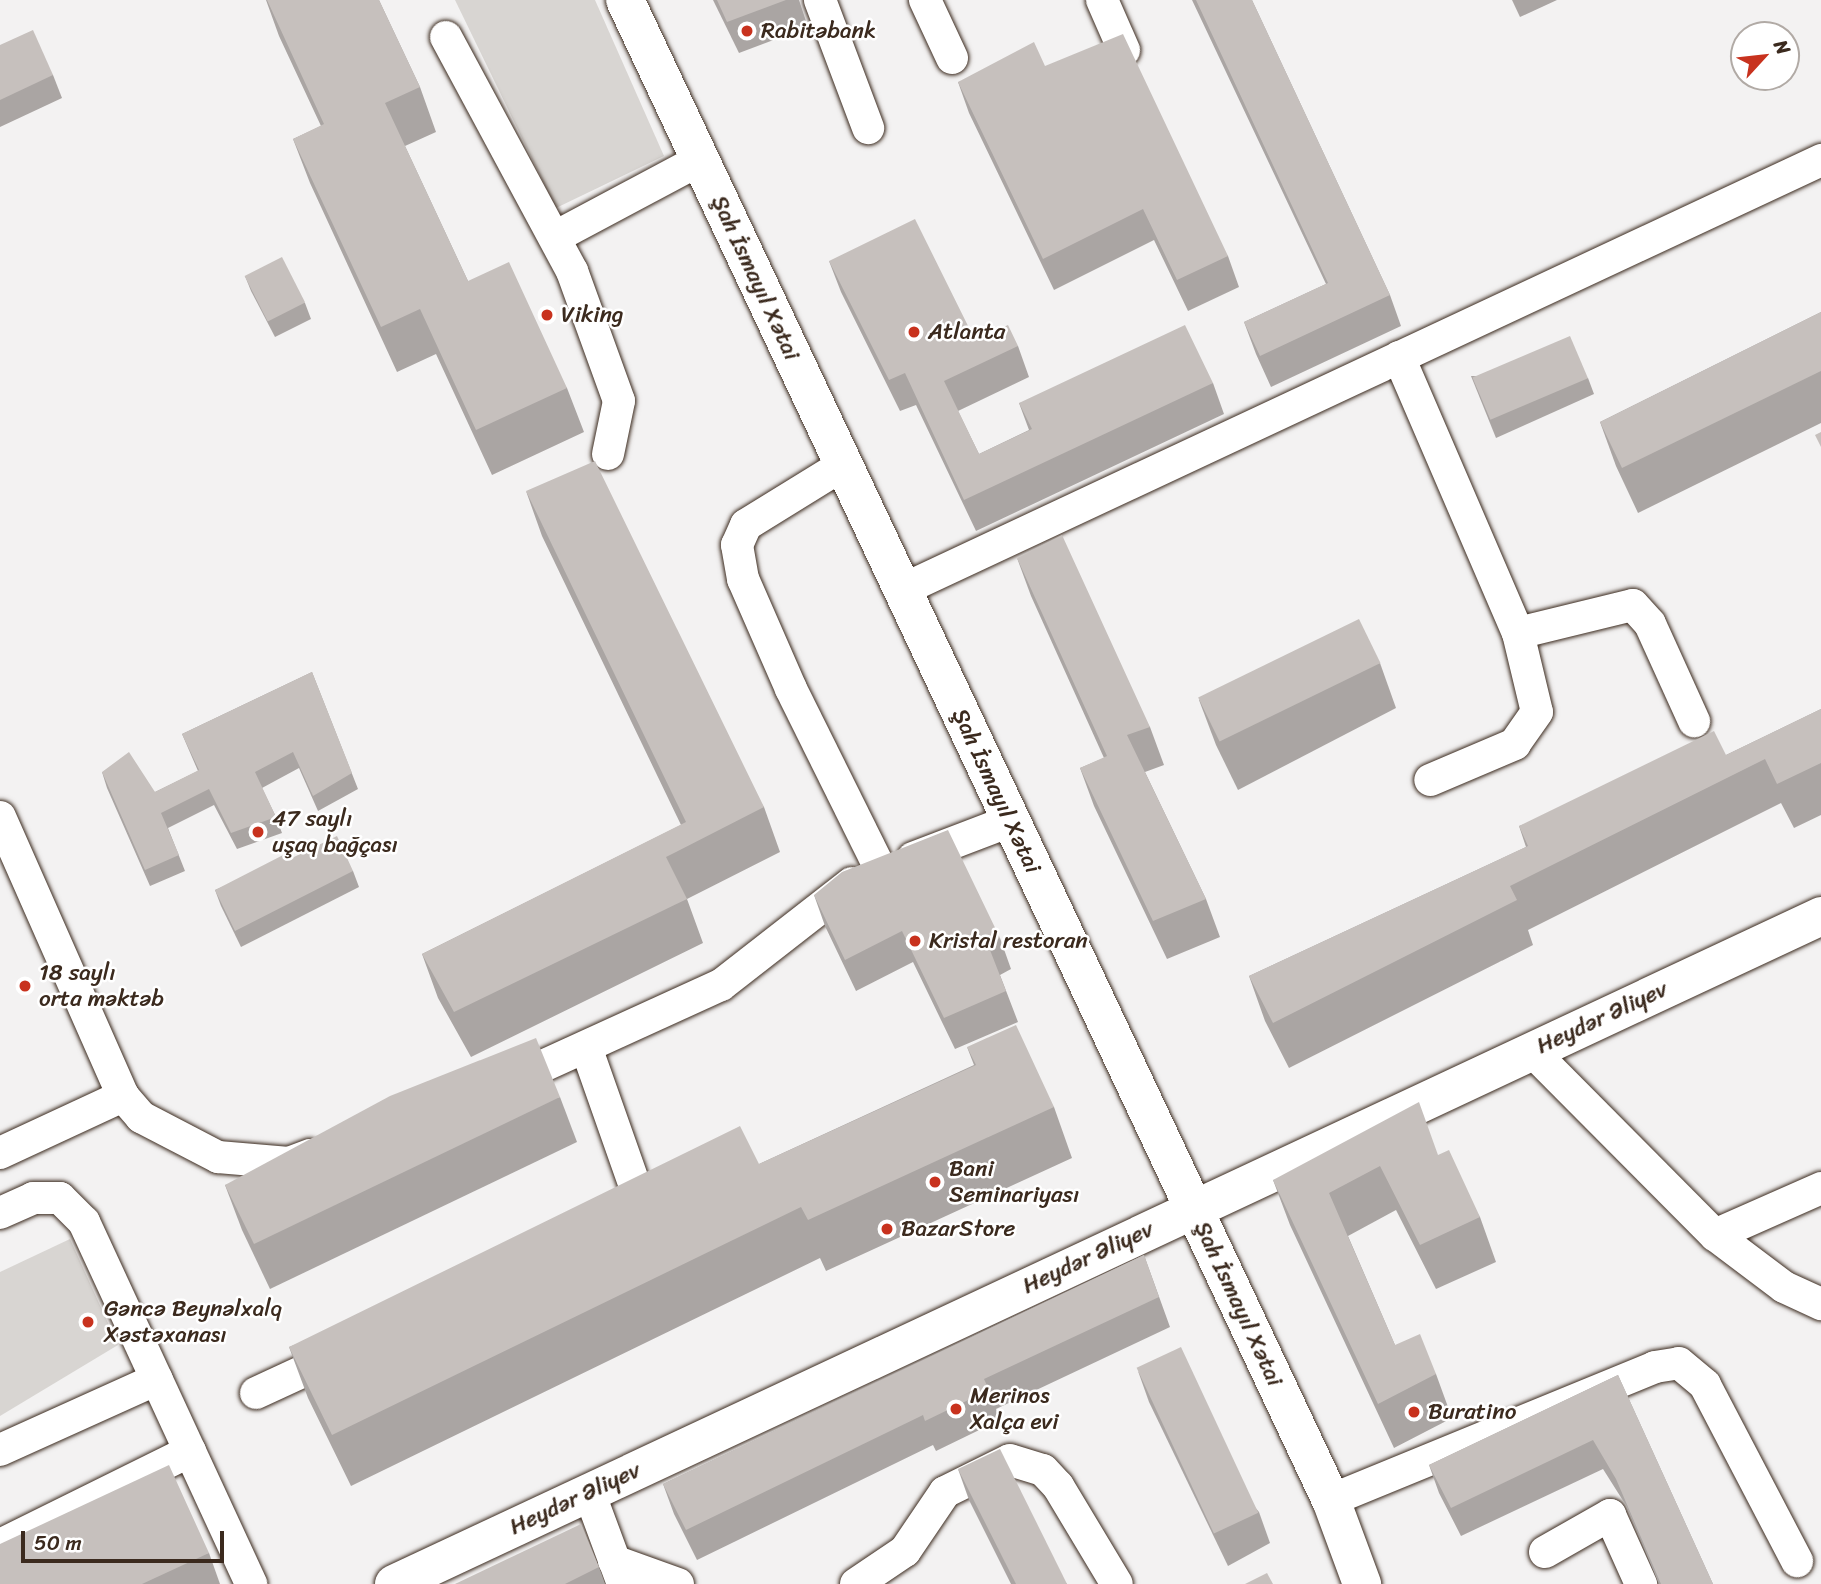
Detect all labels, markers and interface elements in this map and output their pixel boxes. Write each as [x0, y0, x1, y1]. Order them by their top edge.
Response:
place label: Rabitəbank [761, 17, 876, 45]
north arrow [1730, 21, 1800, 91]
marker: Rabitəbank [739, 23, 755, 39]
text: N [1765, 34, 1800, 60]
street label: Şah İsmayıl Xətai [705, 191, 805, 365]
place label: Viking [561, 301, 624, 329]
marker: Viking [539, 307, 555, 323]
place label: Atlanta [928, 318, 1005, 346]
marker: Atlanta [906, 324, 922, 340]
street label: Şah İsmayıl Xətai [946, 704, 1046, 878]
place label: 47 saylı uşaq bağçası [272, 805, 399, 859]
marker: 47 saylı uşaq bağçası [250, 824, 266, 840]
place label: Kristal restoran [929, 927, 1089, 955]
marker: Kristal restoran [907, 933, 923, 949]
place label: 18 saylı orta məktəb [39, 959, 164, 1013]
street label: Heydər Əliyev [1532, 976, 1672, 1060]
marker: 18 saylı orta məktəb [17, 978, 33, 994]
place label: Bani Seminariyası [949, 1155, 1079, 1209]
marker: Bani Seminariyası [927, 1174, 943, 1190]
place label: BazarStore [901, 1215, 1015, 1243]
street label: Heydər Əliyev [1018, 1216, 1158, 1300]
street label: Şah İsmayıl Xətai [1188, 1217, 1288, 1391]
marker: BazarStore [879, 1221, 895, 1237]
place label: Gəncə Beynəlxalq Xəstəxanası [104, 1295, 282, 1349]
marker: Gəncə Beynəlxalq Xəstəxanası [78, 1312, 98, 1332]
place label: Merinos Xalça evi [970, 1382, 1059, 1436]
place label: Buratino [1428, 1398, 1516, 1426]
marker: Merinos Xalça evi [948, 1401, 964, 1417]
marker: Buratino [1406, 1404, 1422, 1420]
street label: Heydər Əliyev [505, 1457, 645, 1541]
scale bar [24, 1518, 228, 1562]
text: 50 m [34, 1524, 82, 1562]

